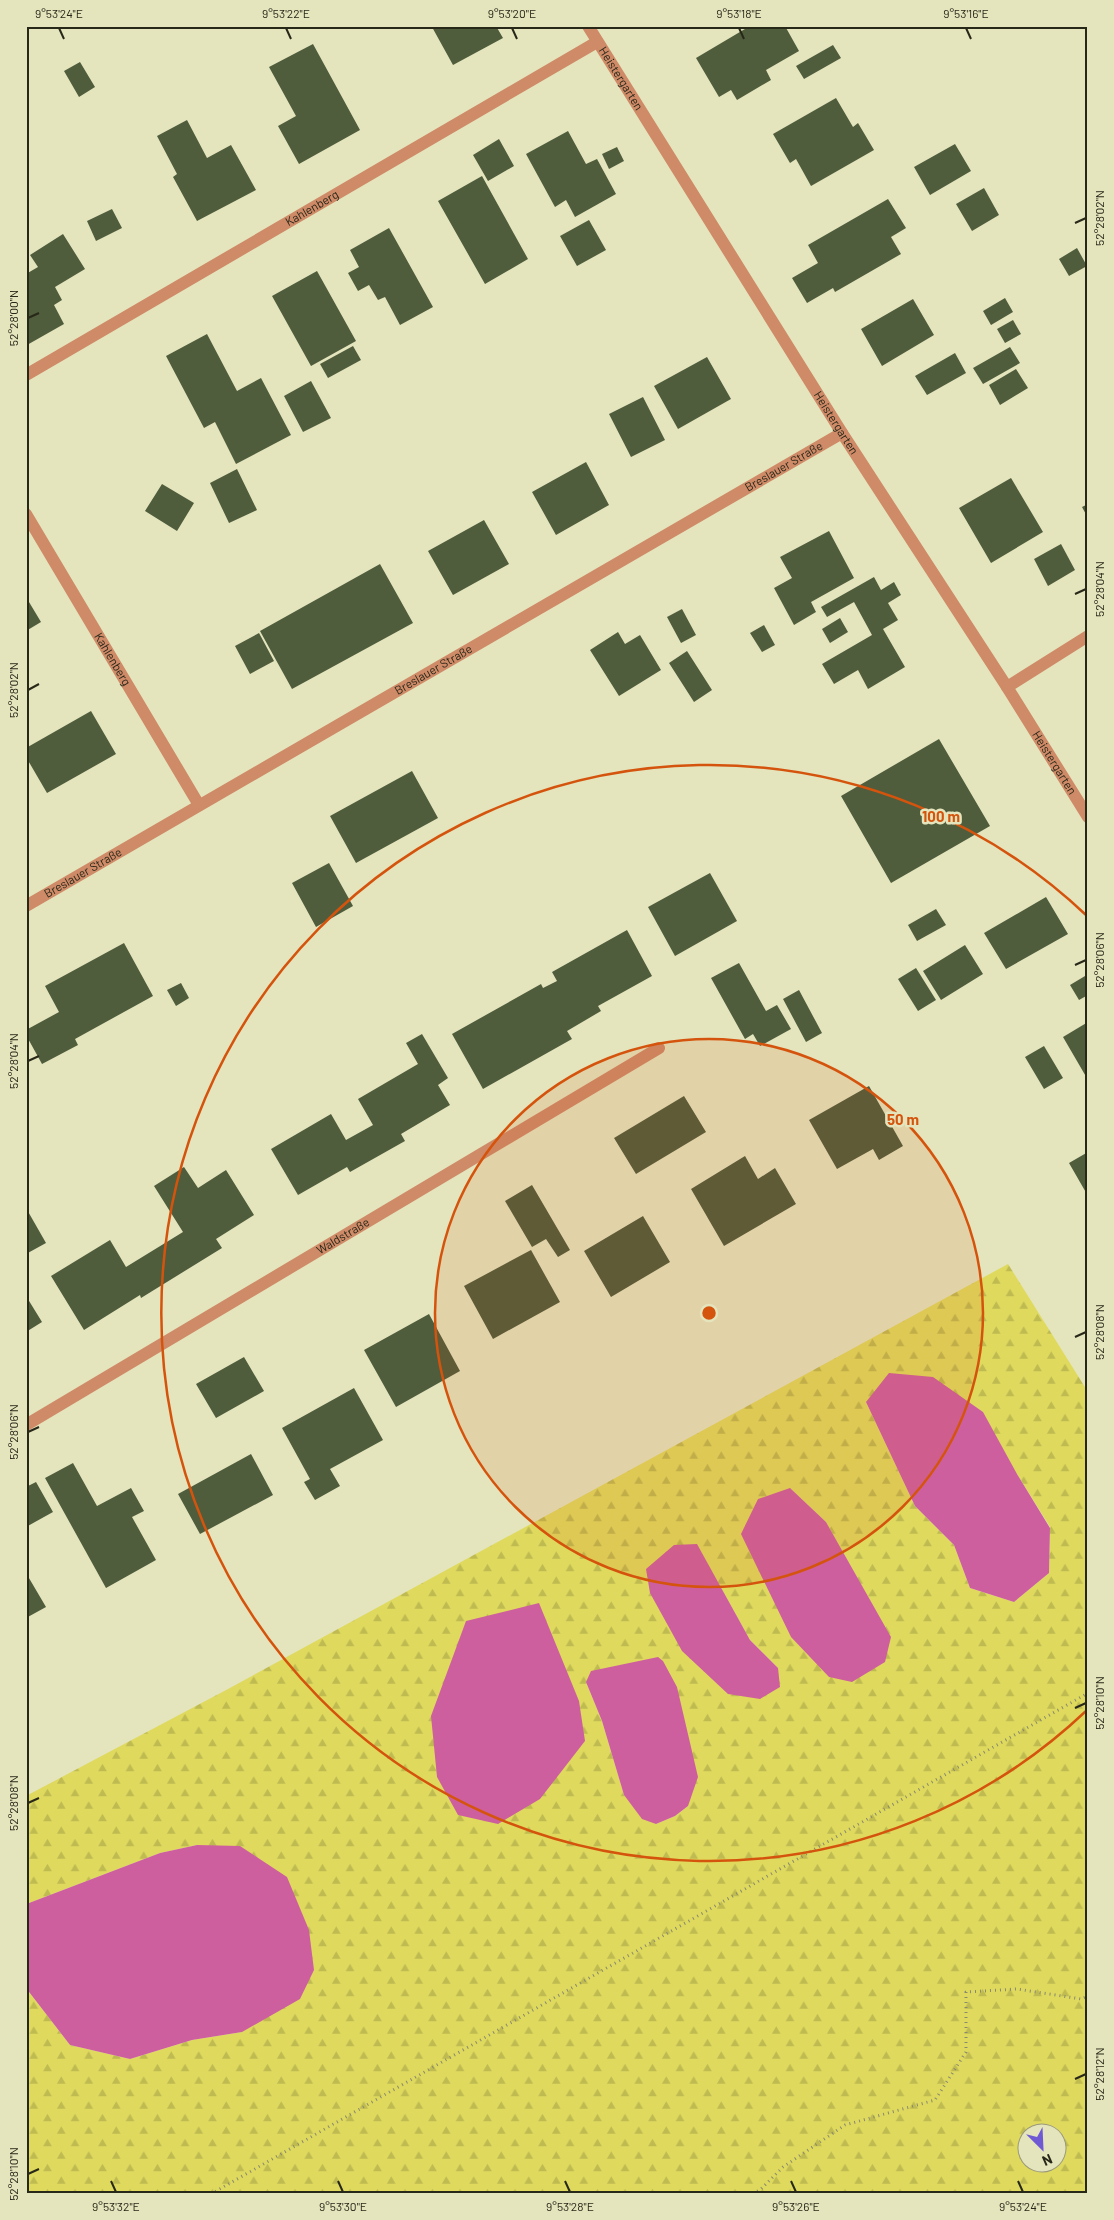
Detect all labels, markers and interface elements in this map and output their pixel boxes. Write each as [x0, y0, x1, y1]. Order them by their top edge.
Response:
text: 9°53'24"E [35, 6, 83, 20]
text: 9°53'22"E [262, 6, 310, 20]
text: 9°53'20"E [488, 6, 536, 20]
text: 9°53'18"E [716, 6, 762, 20]
text: 9°53'16"E [943, 6, 989, 20]
street label: Heistergarten [597, 44, 647, 112]
street label: Kahlenberg [282, 186, 340, 228]
text: 52°28'02"N [1092, 190, 1106, 246]
text: 52°28'00"N [6, 290, 20, 346]
street label: Heistergarten [812, 388, 862, 457]
street label: Breslauer Straße [742, 438, 825, 494]
text: 52°28'04"N [1092, 561, 1106, 617]
street label: Kahlenberg [92, 630, 134, 688]
street label: Breslauer Straße [392, 641, 474, 697]
text: 52°28'02"N [6, 662, 20, 718]
street label: Heistergarten [1030, 728, 1080, 797]
text: 100 m [922, 807, 960, 825]
street label: Breslauer Straße [41, 844, 124, 900]
text: 52°28'06"N [1092, 932, 1106, 988]
text: 52°28'04"N [6, 1033, 20, 1089]
text: 50 m [887, 1110, 919, 1128]
street label: Waldstraße [314, 1214, 372, 1256]
centre of rings [700, 1304, 718, 1322]
text: 52°28'08"N [1092, 1304, 1106, 1360]
text: 52°28'06"N [6, 1404, 20, 1460]
text: 52°28'10"N [1092, 1676, 1106, 1730]
text: 52°28'08"N [6, 1775, 20, 1831]
text: 52°28'12"N [1092, 2047, 1106, 2101]
north arrow [1016, 2122, 1066, 2172]
text: 52°28'10"N [6, 2147, 20, 2201]
text: N [1040, 2151, 1055, 2170]
text: 9°53'32"E [92, 2199, 140, 2213]
text: 9°53'30"E [319, 2199, 367, 2213]
text: 9°53'28"E [546, 2199, 594, 2213]
text: 9°53'26"E [772, 2199, 820, 2213]
text: 9°53'24"E [999, 2199, 1047, 2213]

